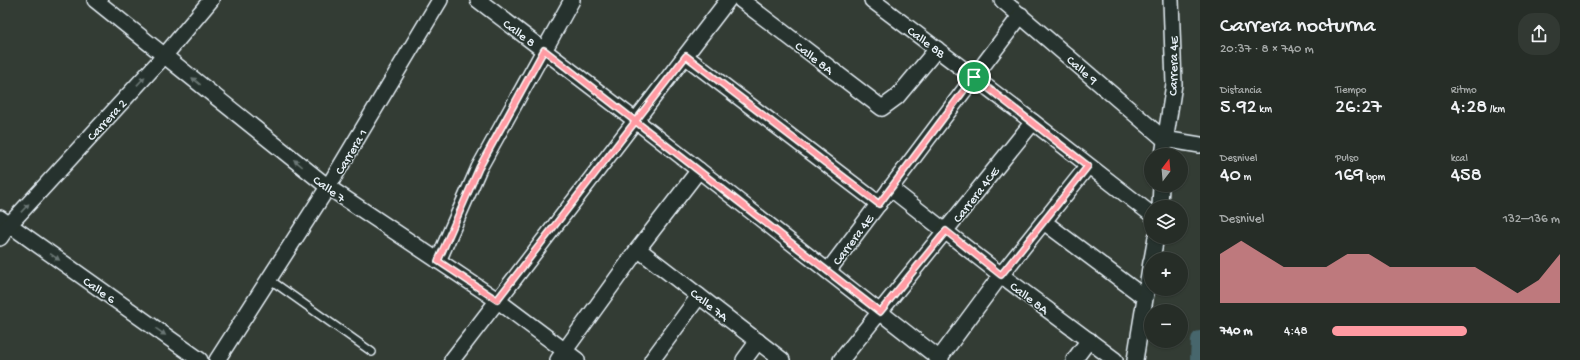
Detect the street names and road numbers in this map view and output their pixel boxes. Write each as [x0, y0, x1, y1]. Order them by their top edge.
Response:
street label: Calle 8 [499, 17, 538, 51]
street label: Calle 8B [904, 24, 948, 62]
street label: Carrera 4E [1166, 35, 1183, 96]
street label: Calle 8A [791, 39, 837, 79]
street label: Calle 9 [1063, 53, 1100, 89]
street label: Carrera 2 [85, 96, 131, 145]
street label: Carrera 1 [333, 127, 372, 178]
street label: Carrera 4CE [951, 164, 1004, 226]
street label: Calle 7 [309, 173, 349, 208]
street label: Carrera 4E [830, 212, 878, 269]
street label: Calle 6 [79, 274, 118, 308]
street label: Calle 8A [1006, 280, 1052, 319]
street label: Calle 7A [686, 286, 732, 326]

